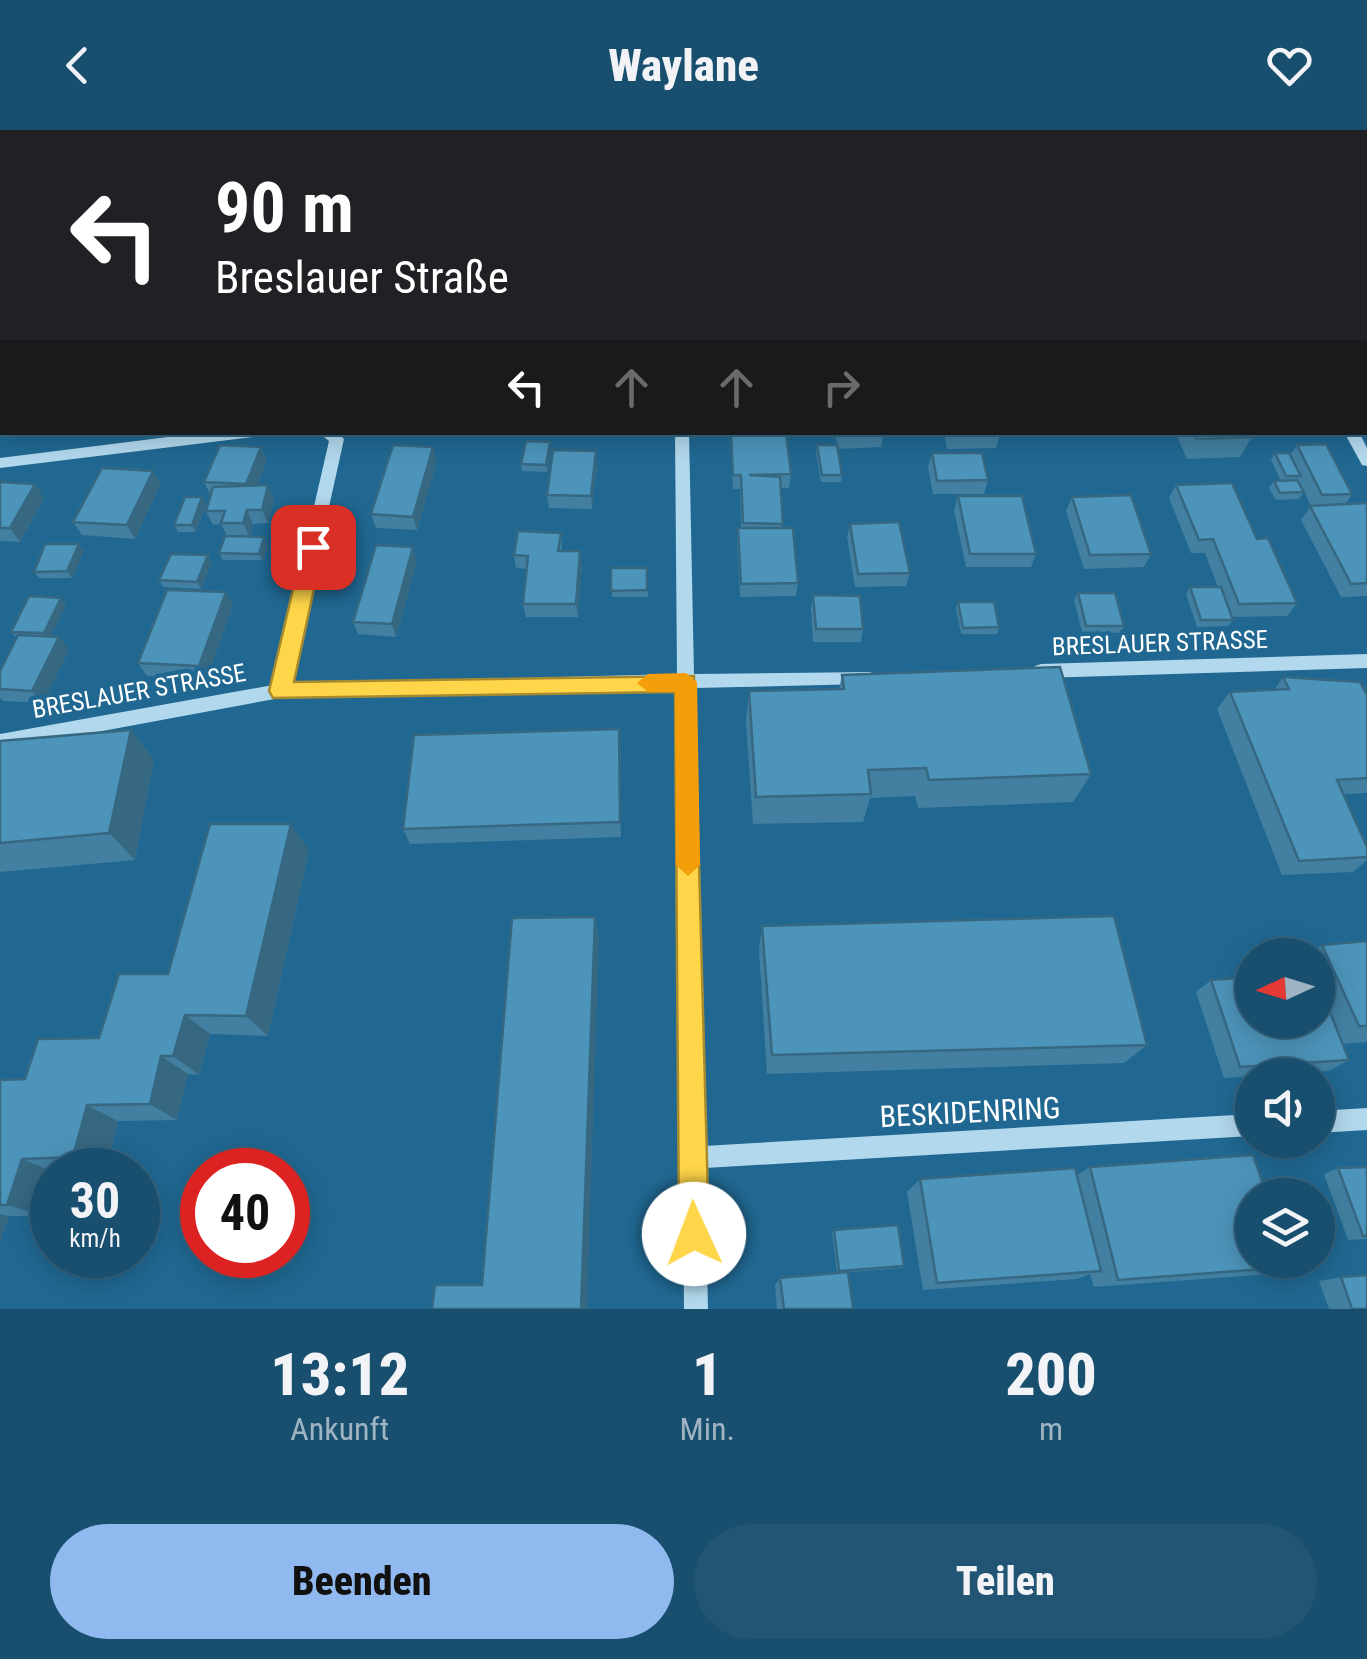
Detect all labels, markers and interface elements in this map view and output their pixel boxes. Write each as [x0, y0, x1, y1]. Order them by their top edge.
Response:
icon: back [50, 38, 105, 93]
icon: heart [1262, 38, 1317, 93]
text: Waylane [608, 39, 759, 92]
text: 90 m [215, 167, 354, 249]
icon: left [50, 170, 180, 300]
text: Breslauer Straße [215, 251, 509, 304]
icon: left [499, 360, 554, 415]
icon: ahead [604, 360, 659, 415]
icon: ahead [709, 360, 764, 415]
icon: right [814, 360, 869, 415]
pin [271, 505, 356, 590]
icon: arrive [286, 520, 341, 575]
street label: BRESLAUER STRASSE [1051, 625, 1269, 661]
street label: BRESLAUER STRASSE [30, 658, 248, 724]
north arrow [1235, 938, 1335, 1038]
map controls [1235, 938, 1335, 1278]
button: sound [1235, 1058, 1335, 1158]
street label: BESKIDENRING [879, 1090, 1061, 1134]
speed limit sign: 40 [180, 1148, 310, 1278]
text: 30 [70, 1172, 120, 1230]
button: layers [1235, 1178, 1335, 1278]
position arrow [642, 1182, 746, 1286]
text: km/h [69, 1224, 121, 1253]
text: 13:12 [270, 1339, 409, 1410]
text: 1 [692, 1339, 722, 1410]
text: 200 [1005, 1339, 1097, 1410]
text: Ankunft [290, 1410, 389, 1448]
text: Min. [679, 1410, 735, 1448]
text: m [1039, 1410, 1063, 1448]
button: Beenden [50, 1524, 674, 1639]
button: Teilen [694, 1524, 1317, 1639]

